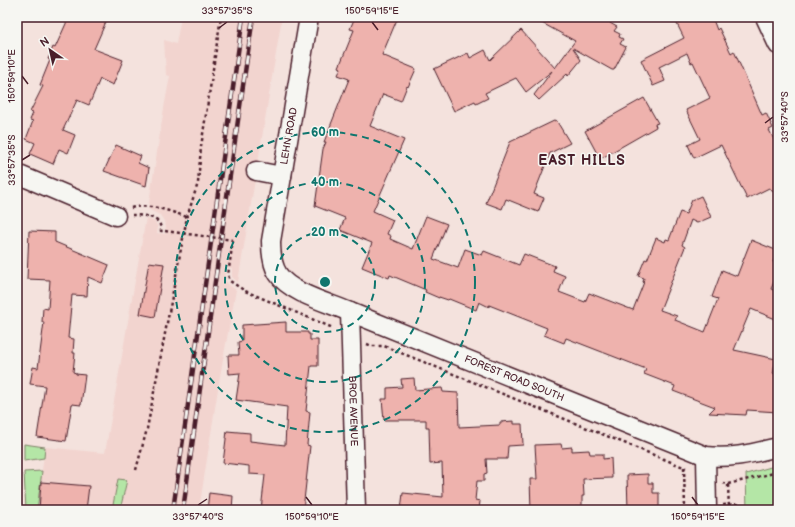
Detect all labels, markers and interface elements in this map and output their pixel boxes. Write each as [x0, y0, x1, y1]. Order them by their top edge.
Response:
text: 33°57'35"S [201, 5, 253, 17]
text: 150°59'15"E [345, 5, 399, 17]
north arrow [30, 30, 70, 70]
text: N [38, 34, 52, 50]
text: 150°59'10"E [6, 49, 18, 103]
text: 33°57'40"S [779, 91, 791, 143]
street label: LEHN ROAD [278, 107, 300, 165]
text: 60 m [311, 125, 339, 140]
text: 33°57'35"S [6, 134, 18, 186]
district label: EAST HILLS [538, 152, 626, 169]
text: 40 m [311, 175, 339, 190]
text: 20 m [311, 225, 339, 240]
centre of rings [318, 275, 332, 289]
street label: FOREST ROAD SOUTH [463, 353, 566, 404]
street label: BROE AVENUE [346, 376, 360, 447]
text: 33°57'40"S [172, 511, 224, 523]
text: 150°59'10"E [285, 511, 339, 523]
text: 150°59'15"E [671, 511, 725, 523]

